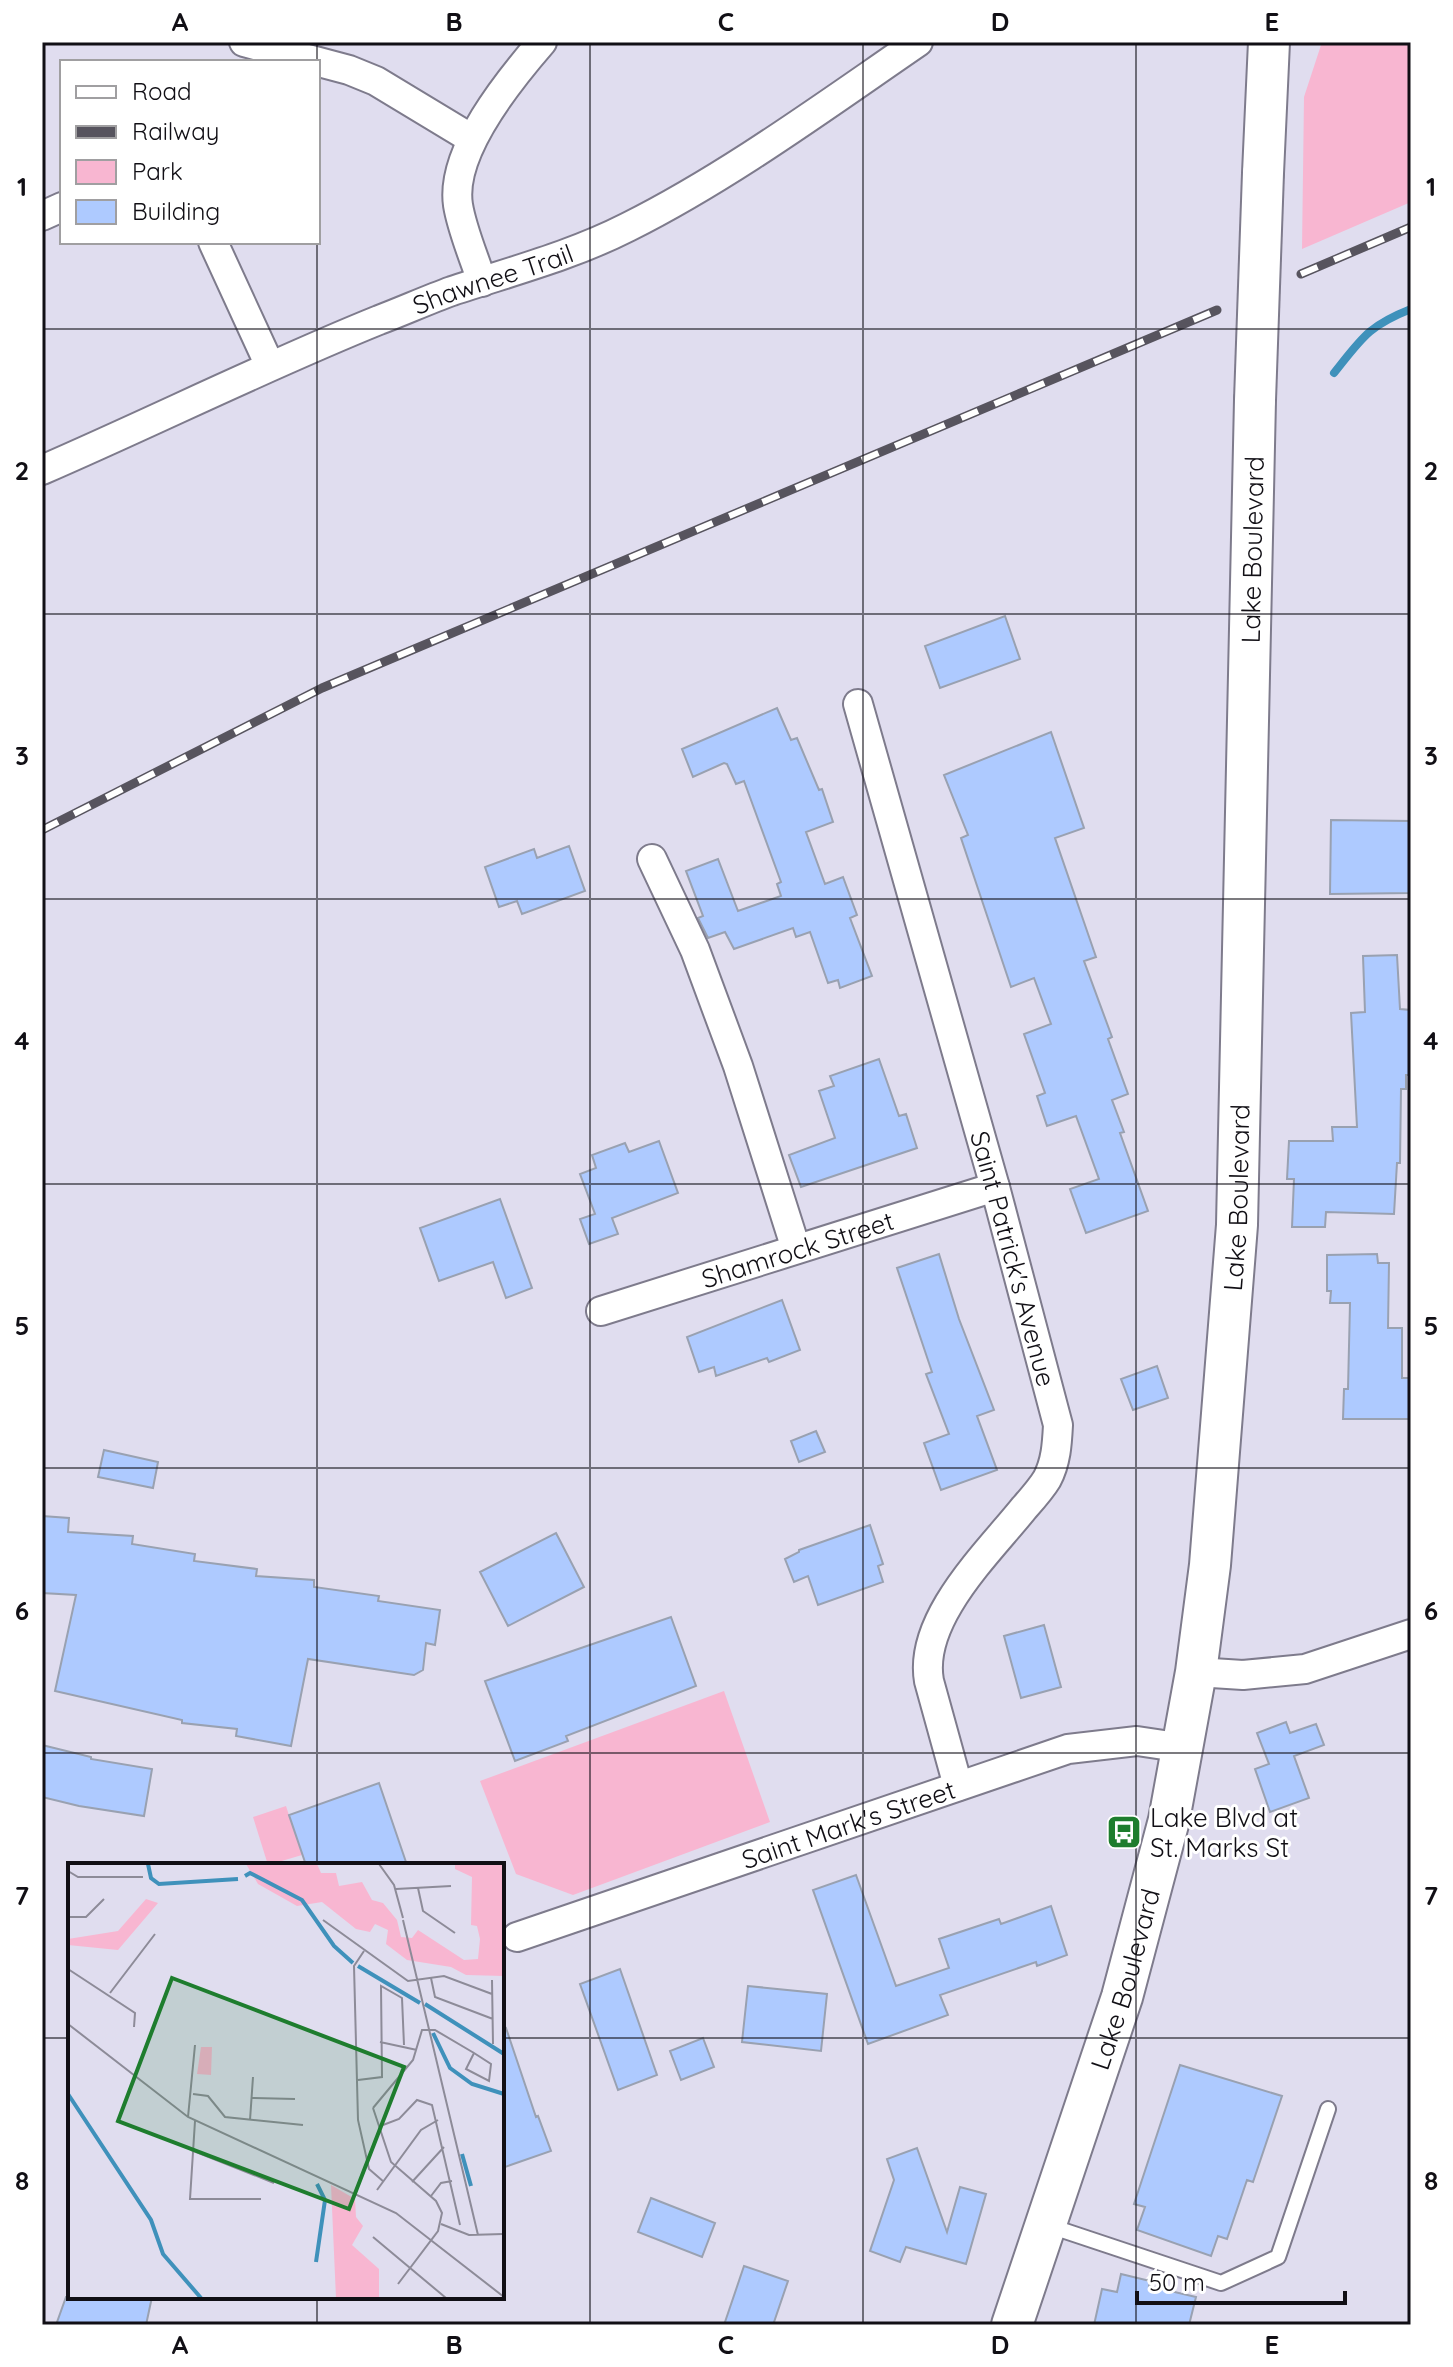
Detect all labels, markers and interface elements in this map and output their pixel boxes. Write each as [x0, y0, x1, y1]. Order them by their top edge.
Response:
text: A [172, 5, 189, 38]
text: B [445, 5, 463, 38]
text: C [718, 5, 734, 38]
text: D [991, 5, 1009, 38]
text: E [1265, 5, 1279, 38]
legend [60, 60, 320, 244]
text: Road [132, 76, 192, 106]
text: Railway [132, 116, 219, 146]
text: Park [132, 156, 183, 186]
text: 1 [17, 170, 27, 203]
text: 1 [1426, 170, 1436, 203]
text: Building [132, 196, 220, 226]
street label: Shawnee Trail [407, 236, 578, 321]
text: 2 [15, 454, 29, 487]
text: 2 [1424, 454, 1438, 487]
street label: Lake Boulevard [1233, 456, 1270, 644]
text: 3 [15, 739, 29, 772]
text: 3 [1424, 739, 1438, 772]
text: 4 [14, 1024, 30, 1057]
text: 4 [1423, 1024, 1439, 1057]
street label: Lake Boulevard [1215, 1104, 1256, 1292]
street label: Saint Patrick's Avenue [963, 1127, 1064, 1390]
street label: Shamrock Street [697, 1203, 898, 1295]
text: 5 [15, 1309, 29, 1342]
text: 5 [1424, 1309, 1438, 1342]
text: 6 [15, 1594, 29, 1627]
text: 6 [1424, 1594, 1438, 1627]
street label: Saint Mark's Street [737, 1772, 959, 1876]
place label: Lake Blvd at St. Marks St [1150, 1801, 1298, 1864]
bus stop icon: Lake Blvd at St. Marks St [1105, 1813, 1143, 1851]
inset map [68, 1863, 504, 2299]
text: 7 [15, 1879, 29, 1912]
text: 7 [1424, 1879, 1438, 1912]
street label: Lake Boulevard [1082, 1885, 1167, 2074]
text: 8 [15, 2164, 29, 2197]
text: 8 [1424, 2164, 1438, 2197]
scale bar [1137, 2255, 1345, 2305]
text: 50 m [1149, 2267, 1205, 2297]
text: A [172, 2328, 189, 2361]
text: B [445, 2328, 463, 2361]
text: C [718, 2328, 734, 2361]
text: D [991, 2328, 1009, 2361]
text: E [1265, 2328, 1279, 2361]

